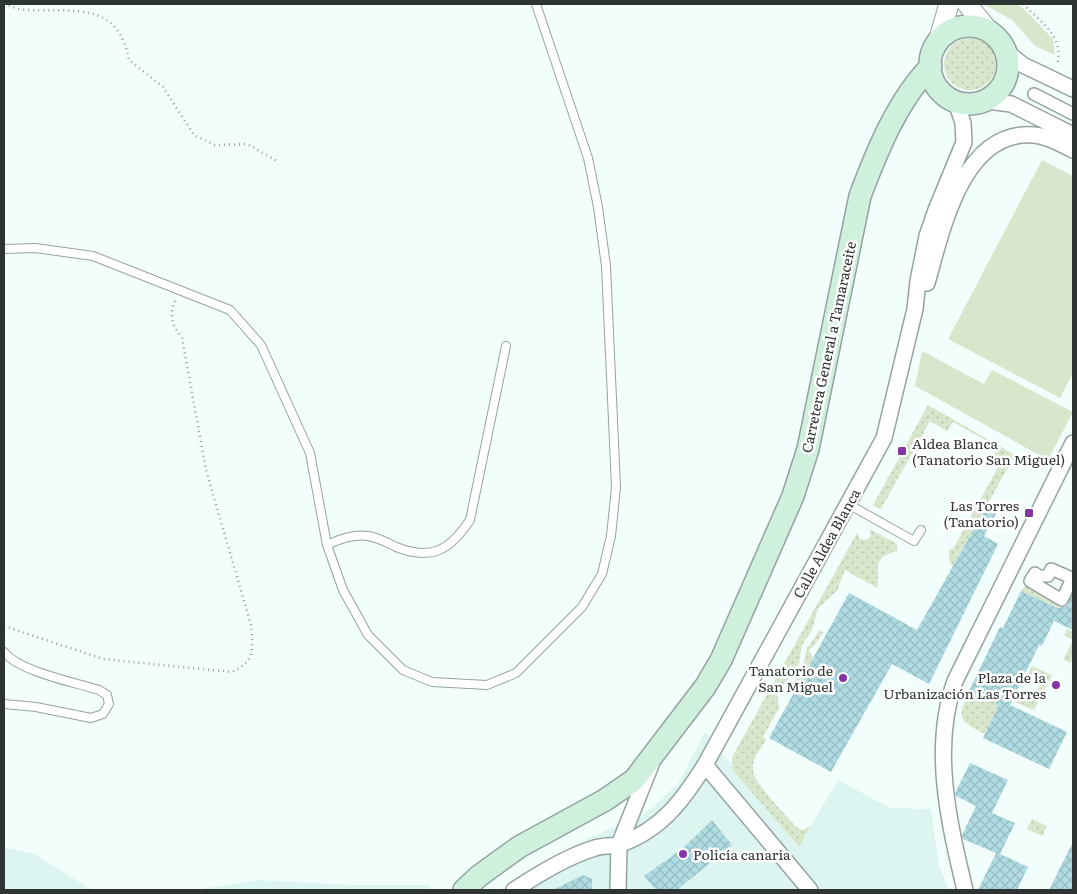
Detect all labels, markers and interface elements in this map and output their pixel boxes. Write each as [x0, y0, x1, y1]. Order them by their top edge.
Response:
street label: Carretera General a Tamaraceite [796, 239, 860, 455]
place label: Aldea Blanca (Tanatorio San Miguel) [912, 433, 1065, 469]
marker: Aldea Blanca (Tanatorio San Miguel) [896, 445, 908, 457]
street label: Calle Aldea Blanca [788, 484, 865, 601]
place label: Las Torres (Tanatorio) [943, 495, 1019, 531]
marker: Las Torres (Tanatorio) [1023, 507, 1035, 519]
place label: Tanatorio de San Miguel [748, 660, 833, 696]
place label: Plaza de la Urbanización Las Torres [883, 667, 1046, 703]
marker: Tanatorio de San Miguel [837, 672, 849, 684]
marker: Plaza de la Urbanización Las Torres [1050, 679, 1062, 691]
place label: Policía canaria [693, 844, 791, 864]
marker: Policía canaria [677, 848, 689, 860]

